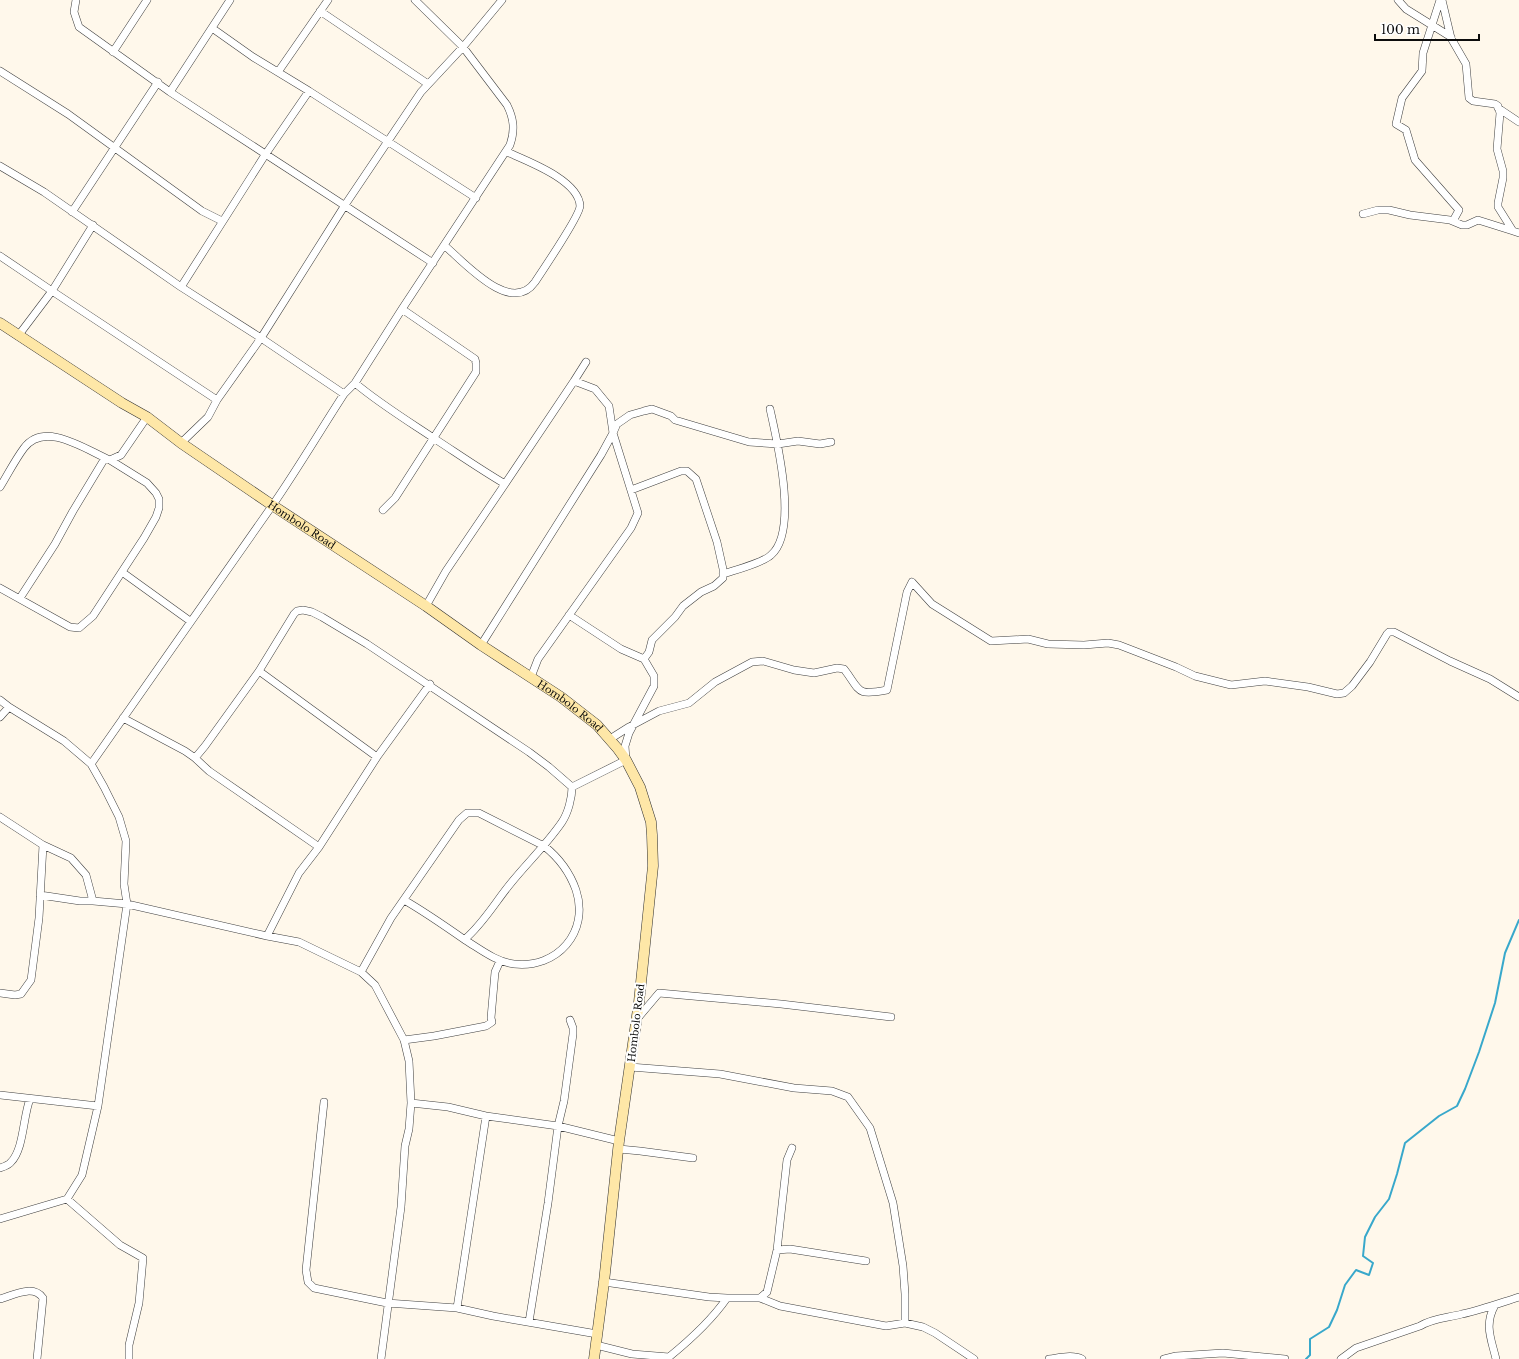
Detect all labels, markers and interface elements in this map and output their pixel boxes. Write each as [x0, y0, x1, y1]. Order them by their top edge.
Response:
scale bar [1375, 16, 1479, 42]
text: 100 m [1381, 22, 1420, 37]
street label: Hombolo Road [265, 497, 338, 552]
street label: Hombolo Road [535, 677, 606, 734]
street label: Hombolo Road [625, 983, 647, 1063]

